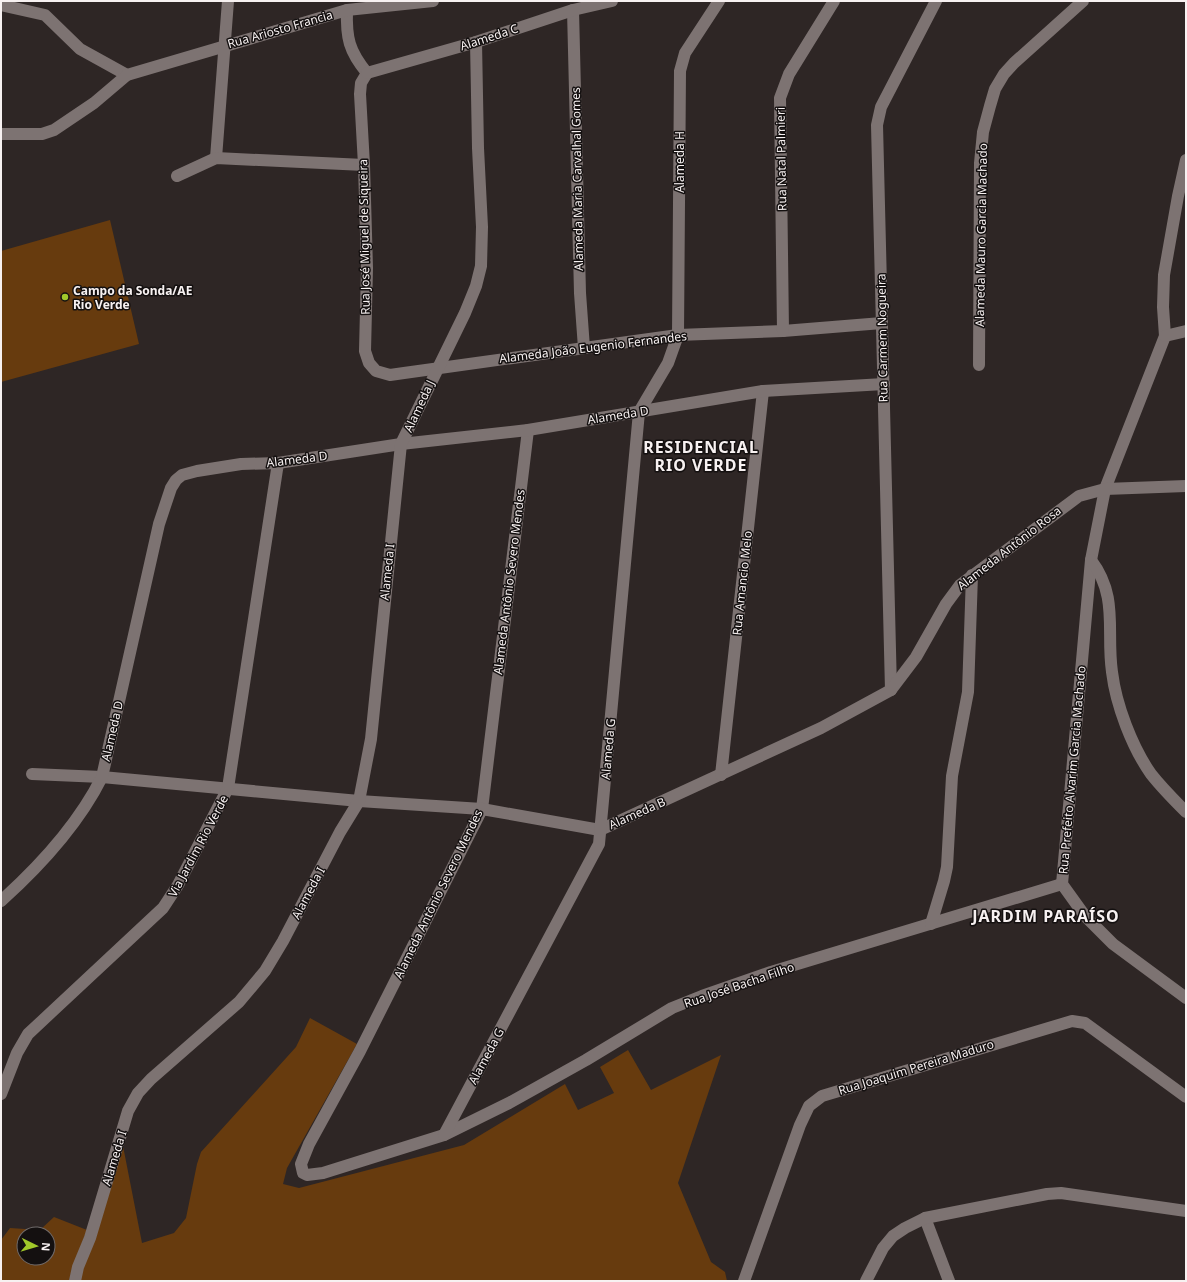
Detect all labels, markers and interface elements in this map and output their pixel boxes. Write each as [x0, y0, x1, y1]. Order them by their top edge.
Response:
street label: Rua Ariosto Francia [225, 6, 335, 52]
street label: Alameda C [458, 19, 521, 54]
street label: Alameda Maria Carvalhal Gomes [567, 87, 587, 271]
street label: Rua Natal Palmieri [772, 107, 790, 211]
street label: Alameda H [671, 131, 688, 193]
street label: Alameda Mauro Garcia Machado [971, 143, 991, 327]
street label: Rua José Miguel de Siqueira [354, 159, 374, 315]
street label: Rua Carmem Nogueira [872, 273, 892, 403]
place label: Campo da Sonda/AE Rio Verde [73, 282, 193, 313]
marker: Campo da Sonda/AE Rio Verde [60, 292, 70, 302]
street label: Alameda João Eugenio Fernandes [498, 327, 688, 367]
street label: Alameda J [399, 377, 439, 435]
street label: Alameda D [586, 402, 650, 428]
district label: RESIDENCIAL RIO VERDE [643, 436, 759, 476]
street label: Alameda D [265, 447, 329, 471]
street label: Alameda Antônio Severo Mendes [489, 488, 529, 676]
street label: Alameda Antônio Rosa [954, 502, 1064, 594]
street label: Rua Amancio Melo [728, 530, 756, 636]
street label: Alameda I [376, 543, 398, 601]
street label: Rua Prefeito Alvarim Garcia Machado [1054, 665, 1090, 875]
street label: Alameda D [97, 699, 127, 763]
street label: Alameda G [597, 718, 619, 780]
street label: Via Jardim Rio Verde [164, 792, 232, 900]
street label: Alameda B [606, 793, 668, 833]
street label: Alameda Antônio Severo Mendes [390, 806, 487, 981]
street label: Alameda I [287, 864, 329, 922]
district label: JARDIM PARAÍSO [970, 905, 1120, 927]
street label: Rua José Bacha Filho [682, 958, 796, 1012]
street label: Alameda G [464, 1025, 508, 1087]
street label: Rua Joaquim Pereira Maduro [836, 1035, 996, 1099]
street label: Alameda I [98, 1128, 130, 1188]
north arrow [16, 1226, 56, 1266]
text: N [39, 1242, 54, 1252]

